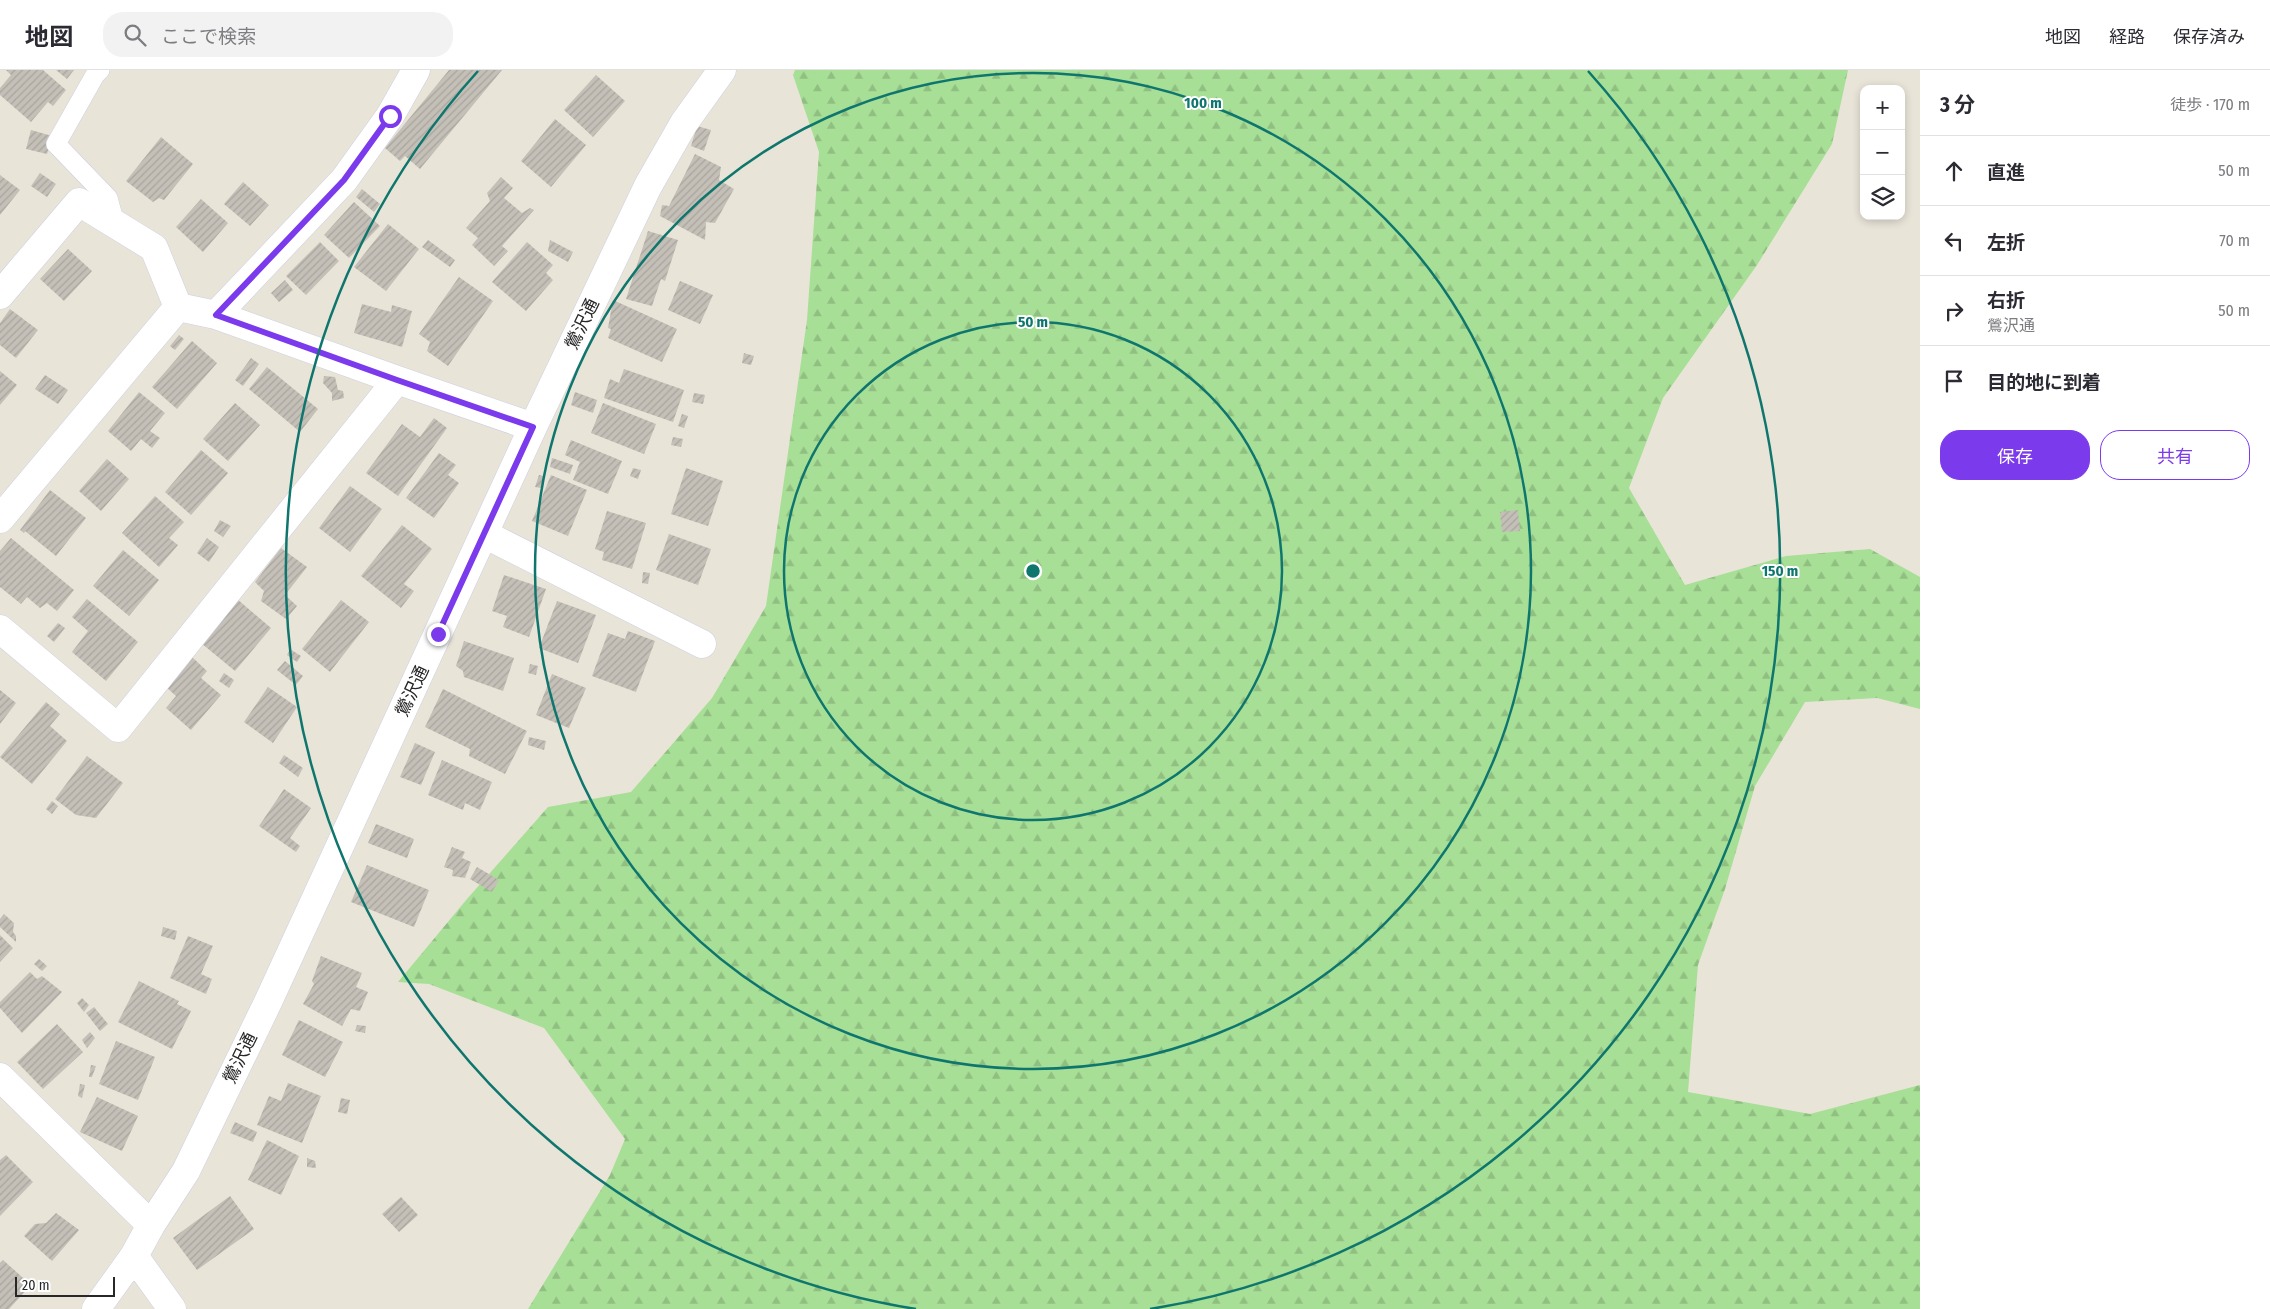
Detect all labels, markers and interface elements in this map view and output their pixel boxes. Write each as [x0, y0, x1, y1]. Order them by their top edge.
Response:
search box [103, 12, 453, 57]
icon: search [121, 21, 149, 49]
text: 地図 [25, 23, 73, 51]
text: ここで検索 [161, 25, 256, 48]
text: 地図 [2045, 26, 2081, 48]
text: 経路 [2109, 26, 2145, 48]
text: 保存済み [2173, 26, 2245, 48]
map controls [1860, 85, 1905, 220]
button: + [1860, 85, 1905, 130]
text: 3 分 [1940, 92, 1975, 118]
text: 100 m [1184, 94, 1222, 112]
text: 徒歩 · 170 m [2170, 95, 2250, 114]
route start [379, 105, 402, 128]
button: − [1860, 130, 1905, 175]
icon: ahead [1940, 157, 1968, 185]
text: 直進 [1987, 161, 2025, 184]
text: 50 m [2218, 161, 2250, 180]
button: layers [1860, 175, 1905, 220]
icon: left [1940, 227, 1968, 255]
text: 左折 [1987, 231, 2025, 254]
text: 70 m [2219, 231, 2250, 250]
text: 右折 [1987, 289, 2025, 312]
street label: 鶯沢通 [560, 295, 604, 353]
icon: right [1940, 297, 1968, 325]
text: 50 m [2218, 301, 2250, 320]
text: 50 m [1018, 313, 1048, 331]
text: 鶯沢通 [1987, 316, 2035, 335]
icon: arrive [1940, 367, 1968, 395]
text: 目的地に到着 [1987, 371, 2101, 394]
button: 保存 [1940, 430, 2090, 480]
button: 共有 [2100, 430, 2250, 480]
centre of rings [1024, 562, 1042, 580]
text: 150 m [1762, 562, 1798, 580]
route end [427, 623, 450, 646]
street label: 鶯沢通 [391, 662, 433, 720]
street label: 鶯沢通 [218, 1029, 262, 1087]
scale bar [15, 1274, 115, 1297]
text: 20 m [22, 1277, 50, 1294]

